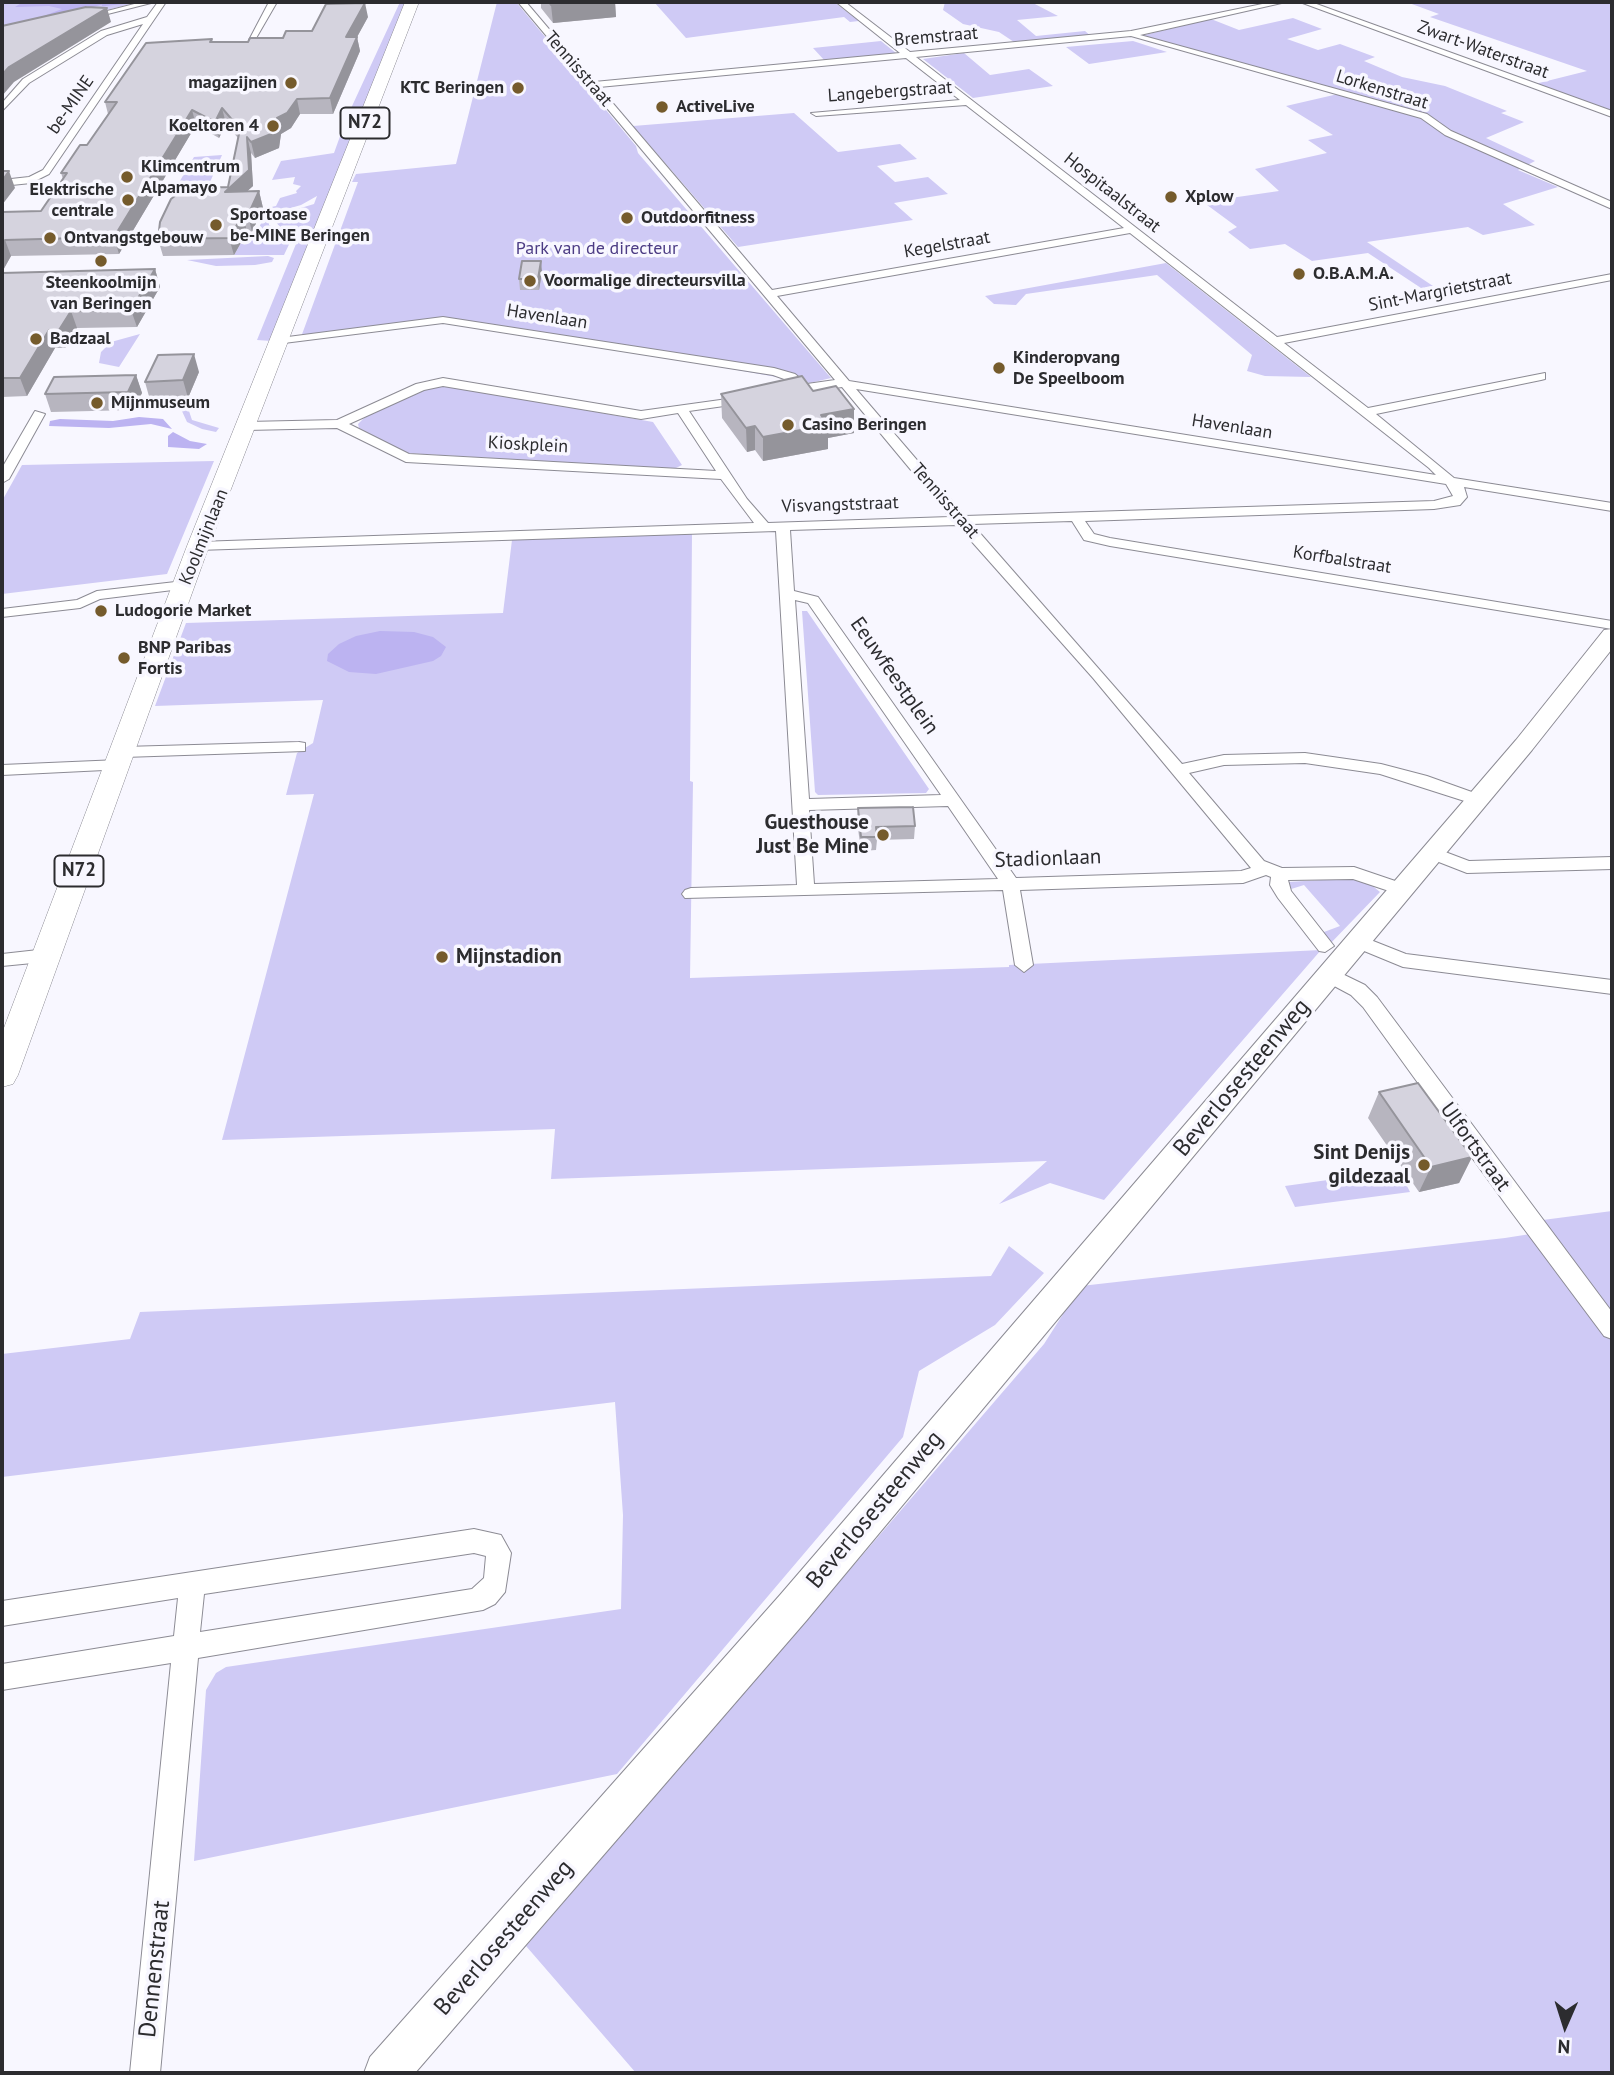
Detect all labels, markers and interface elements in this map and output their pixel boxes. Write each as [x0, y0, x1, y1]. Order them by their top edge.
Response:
street label: Zwart-Waterstraat [1414, 16, 1552, 84]
street label: Bremstraat [893, 23, 979, 51]
street label: Tennisstraat [539, 27, 617, 111]
street label: Lorkenstraat [1333, 66, 1431, 114]
street label: be-MINE [43, 72, 99, 138]
place label: magazijnen [188, 72, 277, 94]
marker: magazijnen [283, 75, 299, 91]
place label: KTC Beringen [400, 77, 504, 99]
street label: Langebergstraat [827, 77, 953, 107]
marker: KTC Beringen [510, 80, 526, 96]
place label: ActiveLive [676, 96, 755, 118]
marker: ActiveLive [654, 99, 670, 115]
road number: N72 [340, 108, 390, 139]
place label: Koeltoren 4 [169, 115, 259, 137]
marker: Koeltoren 4 [265, 118, 281, 134]
street label: Hospitaalstraat [1059, 149, 1165, 237]
place label: Klimcentrum Alpamayo [141, 156, 240, 198]
marker: Klimcentrum Alpamayo [119, 169, 135, 185]
place label: Elektrische centrale [30, 179, 114, 222]
place label: Xplow [1185, 186, 1234, 208]
marker: Xplow [1163, 189, 1179, 205]
marker: Elektrische centrale [120, 192, 136, 208]
place label: Sportoase be-MINE Beringen [230, 204, 370, 246]
place label: Outdoorfitness [641, 207, 755, 229]
marker: Outdoorfitness [619, 210, 635, 226]
marker: Sportoase be-MINE Beringen [208, 217, 224, 233]
place label: Ontvangstgebouw [64, 227, 203, 249]
street label: Kegelstraat [902, 227, 992, 263]
marker: Ontvangstgebouw [42, 230, 58, 246]
park label: Park van de directeur [516, 238, 678, 260]
marker: Steenkoolmijn van Beringen [93, 253, 109, 269]
place label: O.B.A.M.A. [1313, 263, 1394, 285]
marker: O.B.A.M.A. [1291, 266, 1307, 282]
street label: Sint-Margrietstraat [1367, 268, 1513, 316]
place label: Voormalige directeursvilla [544, 270, 746, 292]
place label: Steenkoolmijn van Beringen [46, 272, 156, 314]
marker: Voormalige directeursvilla [522, 273, 538, 289]
street label: Havenlaan [505, 300, 589, 334]
place label: Badzaal [50, 328, 111, 350]
marker: Badzaal [28, 331, 44, 347]
place label: Kinderopvang De Speelboom [1013, 347, 1125, 390]
marker: Kinderopvang De Speelboom [991, 360, 1007, 376]
place label: Mijnmuseum [111, 392, 210, 414]
marker: Mijnmuseum [89, 395, 105, 411]
street label: Havenlaan [1190, 410, 1274, 444]
place label: Casino Beringen [802, 414, 927, 436]
marker: Casino Beringen [780, 417, 796, 433]
street label: Kioskplein [487, 432, 569, 458]
street label: Tennisstraat [906, 459, 984, 543]
street label: Koolmijnlaan [175, 486, 233, 588]
street label: Visvangststraat [781, 492, 899, 518]
street label: Korfbalstraat [1291, 542, 1393, 578]
place label: Ludogorie Market [115, 600, 251, 622]
marker: Ludogorie Market [93, 603, 109, 619]
street label: Eeuwfeestplein [844, 612, 944, 740]
place label: BNP Paribas Fortis [138, 637, 231, 680]
marker: BNP Paribas Fortis [116, 650, 132, 666]
place label: Guesthouse Just Be Mine [756, 810, 869, 860]
marker: Guesthouse Just Be Mine [875, 827, 891, 843]
street label: Stadionlaan [994, 845, 1102, 873]
road number: N72 [55, 856, 104, 886]
place label: Mijnstadion [456, 944, 562, 970]
marker: Mijnstadion [434, 949, 450, 965]
street label: Beverlosesteenweg [1168, 993, 1316, 1163]
street label: Ulfortstraat [1434, 1098, 1516, 1196]
place label: Sint Denijs gildezaal [1313, 1140, 1410, 1190]
marker: Sint Denijs gildezaal [1416, 1157, 1432, 1173]
street label: Beverlosesteenweg [801, 1425, 949, 1595]
street label: Beverlosesteenweg [429, 1854, 579, 2022]
street label: Dennenstraat [133, 1899, 177, 2039]
north arrow [1530, 1991, 1600, 2061]
text: N [1557, 2035, 1571, 2059]

